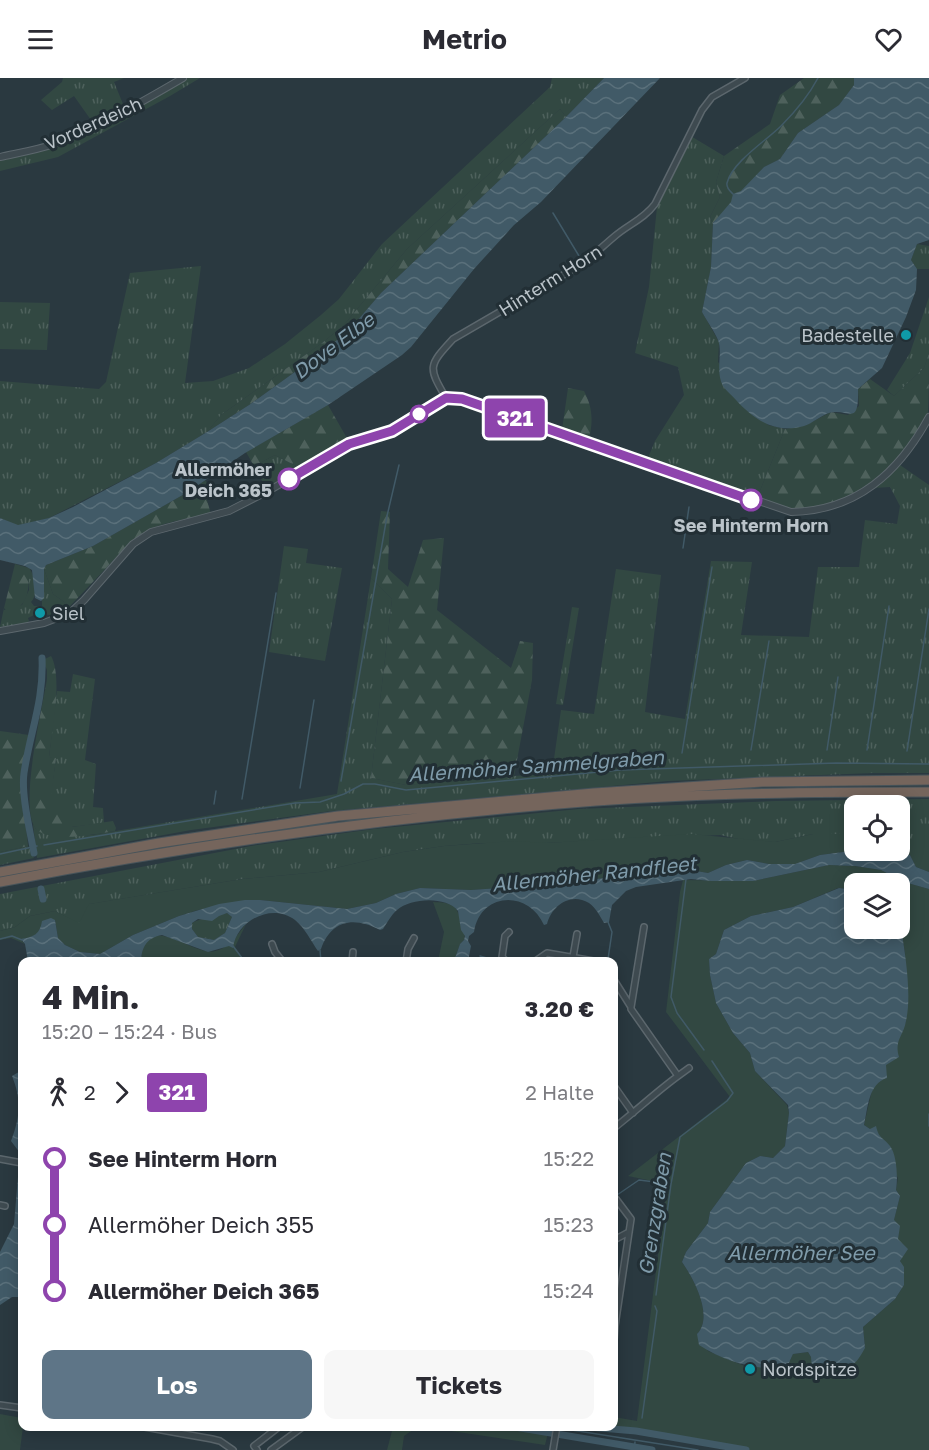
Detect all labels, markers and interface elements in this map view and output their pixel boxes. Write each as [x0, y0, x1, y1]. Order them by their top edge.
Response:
icon: menu [24, 23, 57, 56]
text: Metrio [422, 23, 507, 55]
icon: heart [872, 23, 905, 56]
street label: Vorderdeich [41, 92, 145, 154]
street label: Hinterm Horn [495, 240, 605, 320]
water label: Dove Elbe [288, 306, 379, 383]
place label: Badestelle [801, 324, 894, 346]
marker: Badestelle [899, 328, 913, 342]
line badge: 321 [480, 398, 550, 438]
unlabelled marker [410, 405, 428, 423]
text: 321 [497, 405, 533, 431]
place label: Allermöher Deich 365 [175, 458, 272, 501]
marker: Allermöher Deich 365 [278, 468, 300, 490]
marker: See Hinterm Horn [740, 489, 762, 511]
place label: See Hinterm Horn [674, 514, 828, 536]
place label: Siel [52, 602, 85, 624]
marker: Siel [33, 606, 47, 620]
water label: Allermöher Sammelgraben [407, 744, 665, 787]
map controls [844, 795, 910, 939]
button: locate [844, 795, 910, 861]
water label: Allermöher Randfleet [491, 850, 699, 896]
button: layers [844, 873, 910, 939]
text: 4 Min. [42, 977, 140, 1016]
text: 3.20 € [525, 995, 594, 1022]
text: 15:20 – 15:24 · Bus [42, 1019, 217, 1043]
icon: walk [42, 1076, 75, 1109]
icon: forward [105, 1076, 138, 1109]
text: 321 [159, 1079, 195, 1105]
text: 2 [84, 1080, 96, 1104]
text: 2 Halte [525, 1080, 594, 1104]
text: See Hinterm Horn [88, 1145, 277, 1172]
text: 15:22 [544, 1146, 594, 1170]
water label: Grenzgraben [633, 1151, 677, 1277]
text: Allermöher Deich 355 [88, 1211, 314, 1238]
text: 15:23 [543, 1212, 594, 1236]
water label: Allermöher See [727, 1240, 876, 1264]
text: Allermöher Deich 365 [88, 1277, 319, 1304]
text: 15:24 [543, 1278, 594, 1302]
button: Los [42, 1350, 312, 1419]
button: Tickets [324, 1350, 594, 1419]
place label: Nordspitze [762, 1358, 857, 1380]
marker: Nordspitze [743, 1362, 757, 1376]

